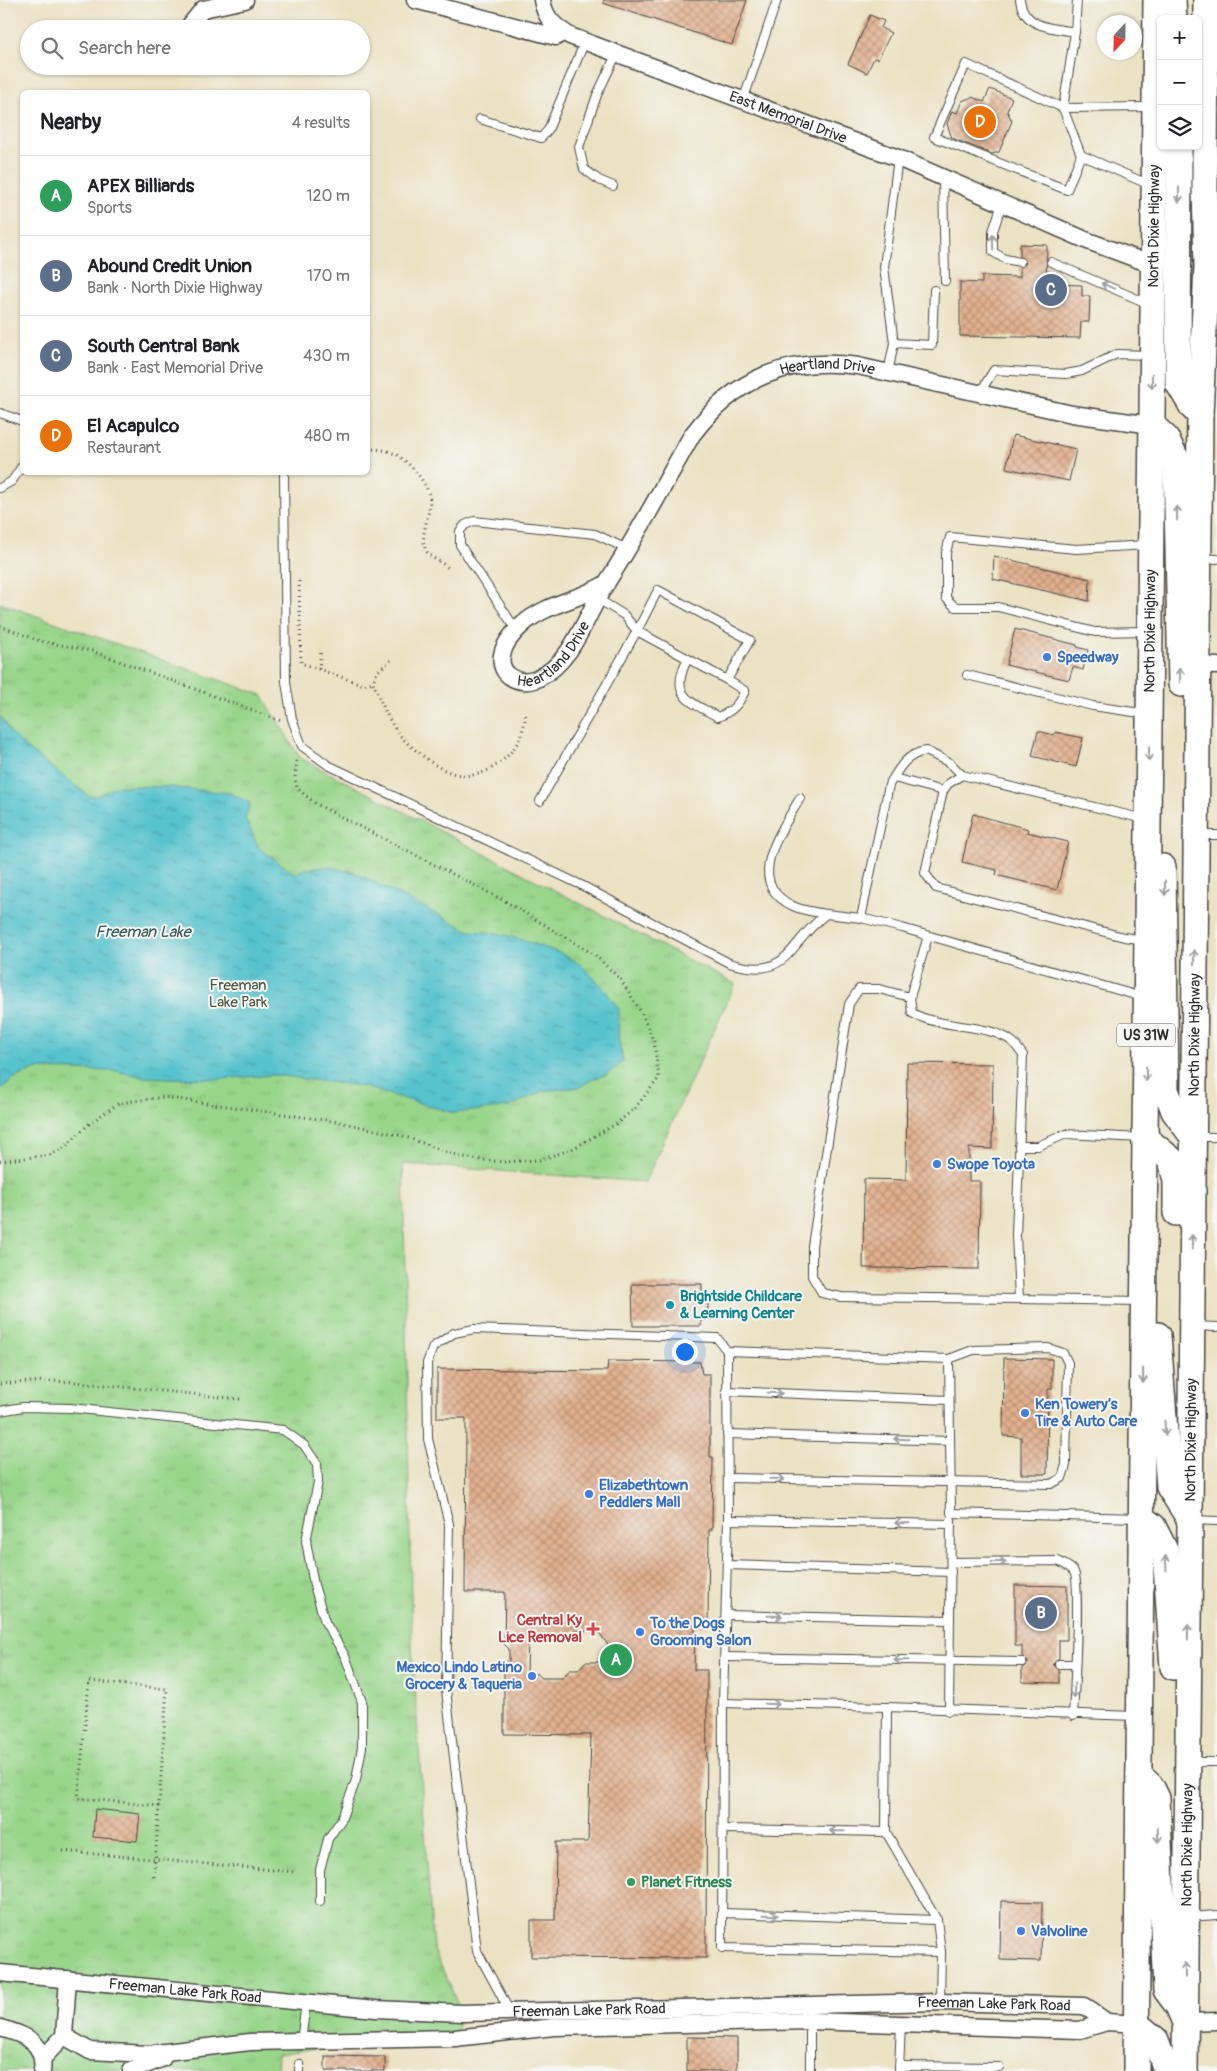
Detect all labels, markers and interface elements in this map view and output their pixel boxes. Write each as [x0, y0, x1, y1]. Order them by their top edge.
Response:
north arrow [1097, 15, 1142, 60]
map controls [1157, 15, 1202, 150]
button: + [1157, 15, 1202, 60]
search box [20, 20, 370, 75]
icon: search [38, 34, 66, 62]
text: Search here [78, 36, 171, 60]
button: − [1157, 60, 1202, 105]
street label: East Memorial Drive [726, 87, 850, 148]
pin: D [964, 103, 996, 141]
button: layers [1157, 105, 1202, 150]
text: Nearby [40, 109, 101, 136]
text: 4 results [292, 113, 350, 133]
street label: North Dixie Highway [1144, 164, 1164, 288]
text: APEX Billiards [87, 174, 194, 198]
text: A [51, 186, 61, 206]
text: 120 m [306, 186, 350, 206]
one-way arrow [1174, 186, 1184, 203]
text: Sports [87, 198, 132, 218]
one-way arrow [988, 234, 998, 250]
text: Abound Credit Union [87, 254, 252, 278]
text: B [51, 266, 61, 286]
text: 170 m [307, 266, 350, 286]
pin: C [1035, 271, 1067, 309]
text: Bank · North Dixie Highway [87, 278, 262, 298]
one-way arrow [1101, 280, 1116, 290]
text: South Central Bank [87, 334, 239, 358]
text: C [51, 346, 61, 366]
text: 430 m [303, 346, 350, 366]
street label: Heartland Drive [778, 355, 877, 380]
text: Bank · East Memorial Drive [87, 358, 263, 378]
one-way arrow [1147, 372, 1157, 389]
text: El Acapulco [87, 414, 179, 438]
text: D [51, 426, 61, 446]
text: 480 m [304, 426, 350, 446]
text: Restaurant [87, 438, 161, 458]
one-way arrow [1172, 505, 1182, 522]
street label: North Dixie Highway [1140, 569, 1161, 693]
street label: Heartland Drive [516, 618, 594, 691]
place label: Speedway [1057, 648, 1119, 667]
marker: Speedway [1041, 651, 1053, 663]
one-way arrow [1176, 668, 1185, 684]
one-way arrow [1144, 745, 1154, 761]
one-way arrow [1160, 879, 1170, 895]
water label: Freeman Lake [95, 922, 193, 942]
one-way arrow [1189, 950, 1199, 966]
street label: North Dixie Highway [1185, 973, 1205, 1097]
park label: Freeman Lake Park [209, 976, 268, 1012]
road number: US 31W [1117, 1024, 1175, 1046]
one-way arrow [1141, 1065, 1151, 1081]
place label: Swope Toyota [947, 1155, 1035, 1174]
marker: Swope Toyota [931, 1158, 943, 1170]
one-way arrow [1187, 1235, 1197, 1251]
place label: Brightside Childcare & Learning Center [680, 1287, 802, 1323]
marker: Brightside Childcare & Learning Center [664, 1299, 676, 1311]
your location [672, 1339, 698, 1365]
one-way arrow [1138, 1368, 1148, 1384]
street label: North Dixie Highway [1181, 1378, 1201, 1502]
one-way arrow [767, 1388, 783, 1397]
place label: Ken Towery’s Tire & Auto Care [1034, 1395, 1138, 1431]
marker: Ken Towery’s Tire & Auto Care [1019, 1407, 1031, 1419]
one-way arrow [1160, 1420, 1170, 1436]
one-way arrow [893, 1434, 910, 1444]
one-way arrow [768, 1474, 784, 1484]
place label: Elizabethtown Peddlers Mall [599, 1476, 689, 1512]
marker: Elizabethtown Peddlers Mall [583, 1488, 595, 1500]
one-way arrow [895, 1518, 911, 1528]
one-way arrow [1161, 1555, 1171, 1571]
one-way arrow [991, 1557, 1007, 1567]
pin: B [1025, 1594, 1057, 1632]
place label: Central Ky Lice Removal [498, 1611, 583, 1647]
one-way arrow [766, 1611, 782, 1620]
place label: To the Dogs Grooming Salon [649, 1614, 752, 1650]
marker: Central Ky Lice Removal [586, 1622, 600, 1636]
one-way arrow [1184, 1625, 1193, 1641]
marker: To the Dogs Grooming Salon [634, 1626, 646, 1638]
pin: A [600, 1641, 632, 1679]
one-way arrow [893, 1655, 910, 1665]
place label: Mexico Lindo Latino Grocery & Taqueria [396, 1658, 522, 1694]
marker: Mexico Lindo Latino Grocery & Taqueria [526, 1670, 538, 1682]
one-way arrow [1070, 1683, 1079, 1699]
one-way arrow [764, 1700, 780, 1709]
street label: North Dixie Highway [1177, 1783, 1198, 1907]
one-way arrow [829, 1826, 846, 1836]
one-way arrow [1154, 1827, 1163, 1843]
place label: Planet Fitness [641, 1873, 732, 1892]
marker: Planet Fitness [625, 1876, 637, 1888]
one-way arrow [763, 1910, 779, 1919]
place label: Valvoline [1031, 1922, 1088, 1941]
marker: Valvoline [1015, 1925, 1027, 1937]
one-way arrow [1180, 1962, 1190, 1978]
street label: Freeman Lake Park Road [108, 1974, 262, 2008]
street label: Freeman Lake Park Road [917, 1993, 1071, 2016]
street label: Freeman Lake Park Road [512, 1999, 666, 2022]

